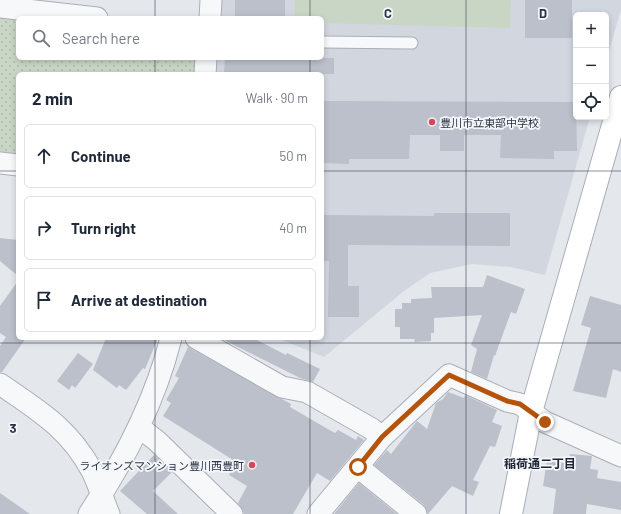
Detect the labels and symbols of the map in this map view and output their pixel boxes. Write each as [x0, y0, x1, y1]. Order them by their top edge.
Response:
text: C [384, 5, 392, 21]
text: D [539, 5, 547, 21]
place label: 豊川市立東部中学校 [440, 116, 539, 129]
marker: 豊川市立東部中学校 [427, 117, 437, 127]
route end [536, 413, 554, 431]
text: 3 [9, 420, 17, 436]
district label: 稲荷通二丁目 [504, 456, 576, 470]
route start [349, 458, 367, 476]
place label: ライオンズマンション豊川西豊町 [79, 459, 244, 472]
marker: ライオンズマンション豊川西豊町 [247, 460, 257, 470]

